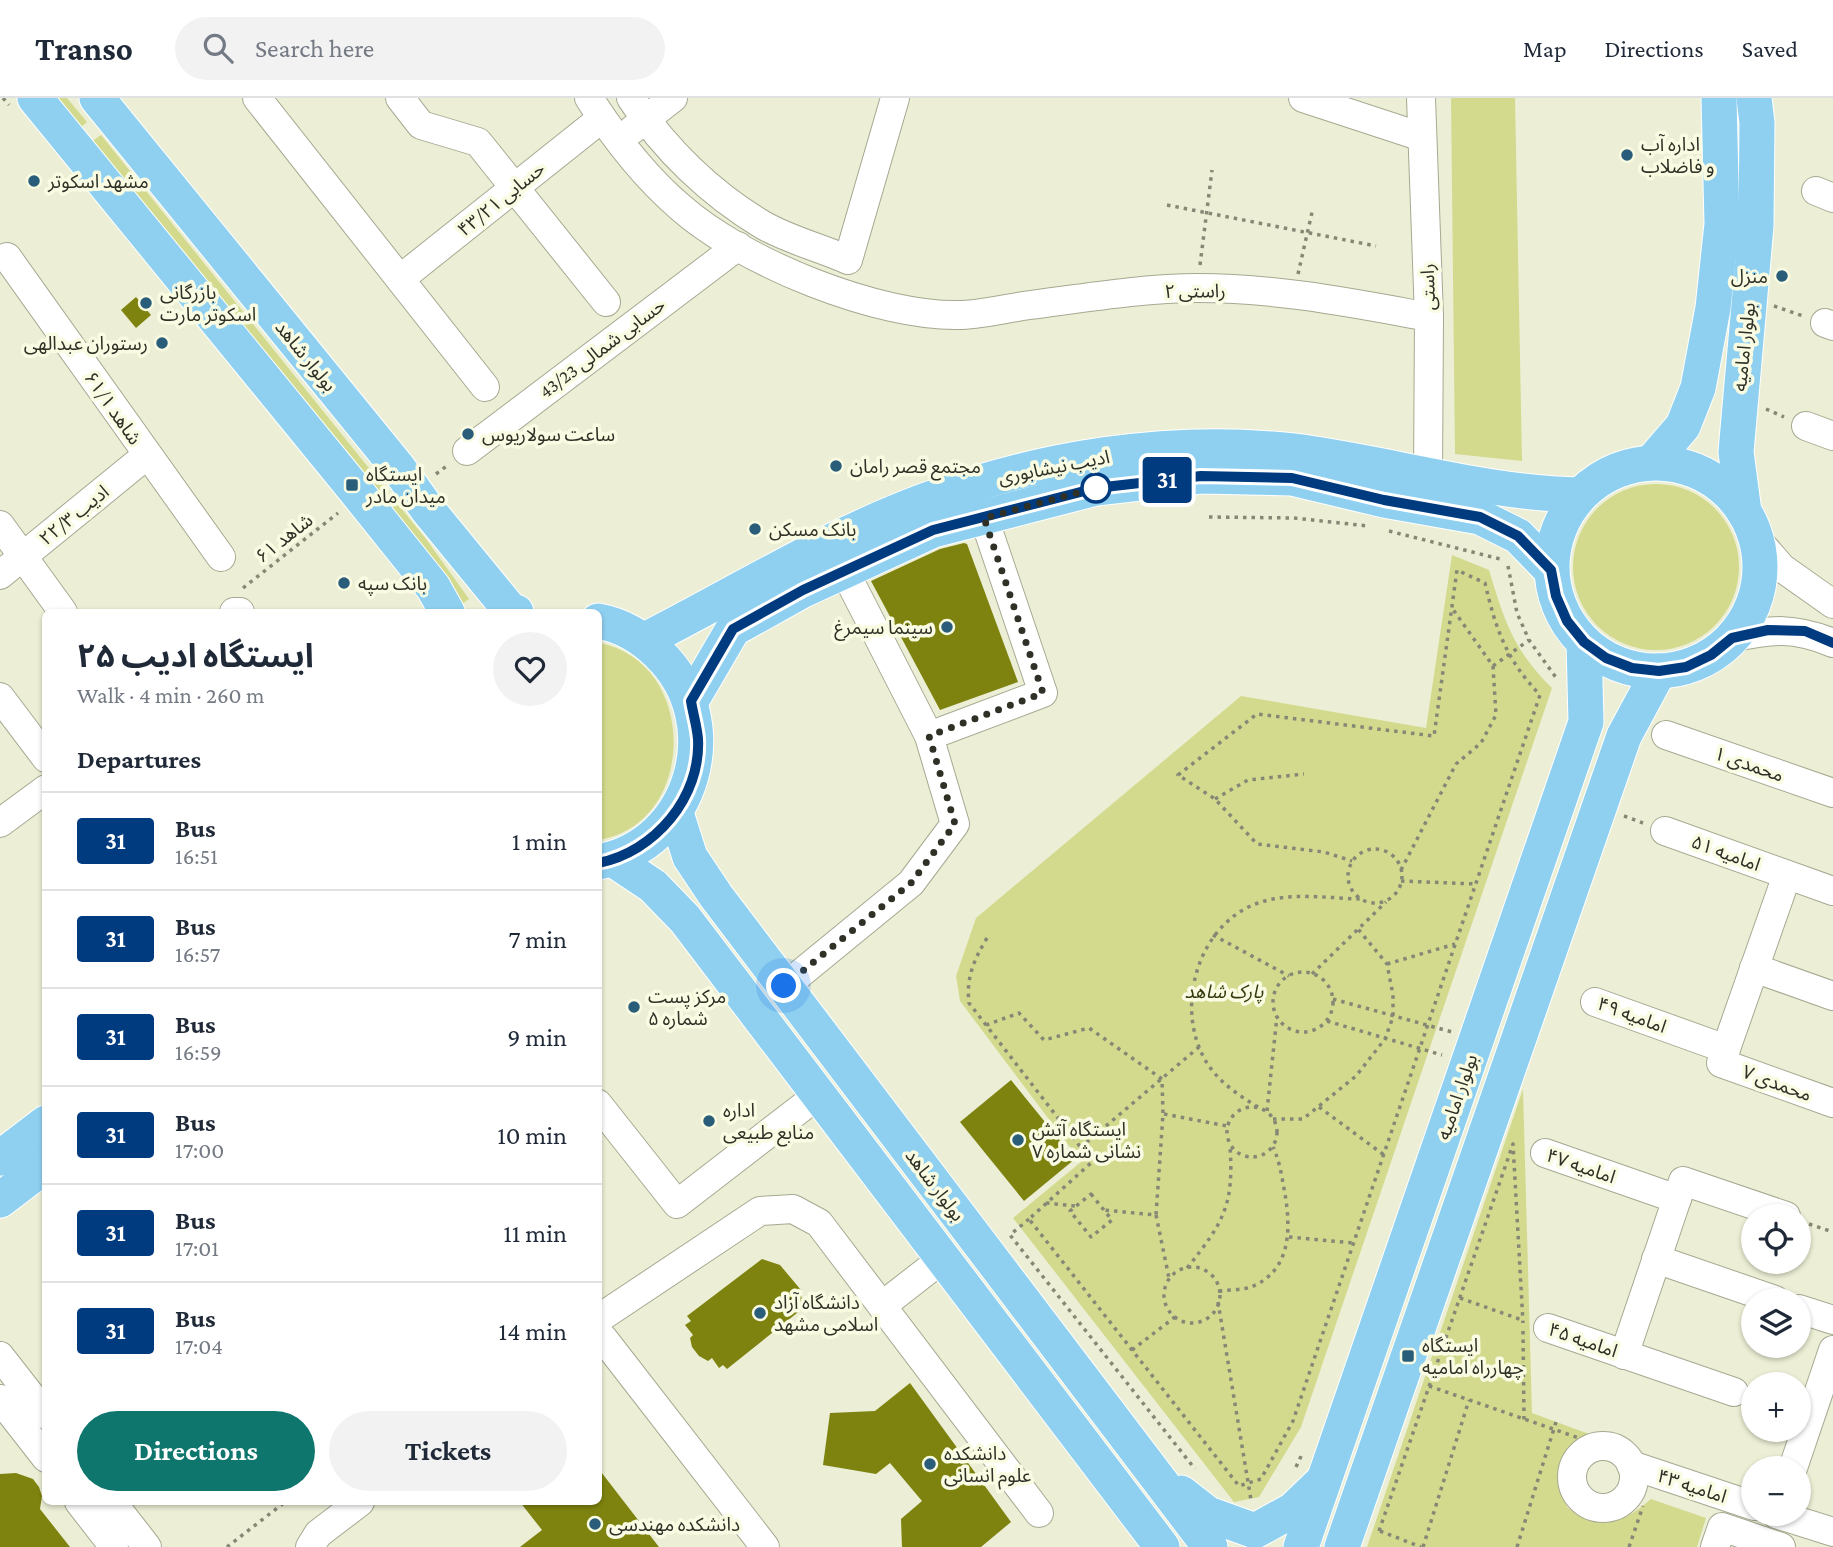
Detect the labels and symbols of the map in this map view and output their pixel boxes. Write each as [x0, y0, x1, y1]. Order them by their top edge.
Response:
place label: اداره آب و فاضلاب [1641, 134, 1714, 178]
marker: اداره آب و فاضلاب [1619, 147, 1635, 163]
street label: حسابی ۴۳/۲۱ [453, 158, 549, 241]
place label: مشهد اسکوتر [47, 171, 149, 193]
marker: مشهد اسکوتر [26, 173, 42, 189]
street label: راستی [1417, 263, 1440, 311]
place label: منزل [1731, 266, 1768, 288]
marker: منزل [1774, 268, 1790, 284]
street label: راستی ۲ [1164, 280, 1226, 303]
place label: بازرگانی اسکوتر مارت [160, 282, 256, 326]
street label: حسابی شمالی 43/23 [535, 294, 670, 403]
marker: بازرگانی اسکوتر مارت [138, 295, 154, 311]
street label: بولوار امامیه [1729, 301, 1760, 393]
street label: بولوار شاهد [270, 317, 341, 396]
place label: رستوران عبدالهی [24, 333, 148, 355]
marker: رستوران عبدالهی [154, 335, 170, 351]
street label: شاهد ۶۱/۱ [80, 367, 146, 449]
place label: ساعت سولاریوس [482, 424, 615, 446]
marker: ساعت سولاریوس [460, 426, 476, 442]
street label: ادیب نیشابوری [997, 446, 1112, 489]
place label: مجتمع قصر رامان [850, 456, 981, 481]
line badge: 31 [1136, 457, 1198, 503]
marker: مجتمع قصر رامان [828, 458, 844, 474]
place label: ایستگاه میدان مادر [365, 464, 446, 508]
unlabelled marker [1081, 473, 1111, 503]
marker: ایستگاه میدان مادر [344, 477, 360, 493]
street label: ادیب ۲۲/۳ [35, 481, 113, 550]
street label: شاهد ۶۱ [251, 509, 317, 567]
place label: بانک مسکن [769, 519, 857, 541]
marker: بانک مسکن [747, 521, 763, 537]
place label: بانک سپه [358, 573, 427, 596]
marker: بانک سپه [336, 575, 352, 591]
place label: سینما سیمرغ [834, 617, 933, 641]
marker: سینما سیمرغ [939, 619, 955, 635]
street label: محمدی ۱ [1712, 742, 1786, 786]
street label: امامیه ۵۱ [1689, 831, 1763, 875]
your location [766, 968, 801, 1003]
park label: پارک شاهد [1184, 981, 1264, 1004]
place label: مرکز پست شماره ۵ [648, 986, 726, 1030]
street label: امامیه ۴۹ [1595, 993, 1669, 1037]
marker: مرکز پست شماره ۵ [626, 999, 642, 1015]
street label: بولوار امامیه [1433, 1051, 1482, 1143]
street label: محمدی ۷ [1740, 1061, 1814, 1105]
place label: اداره منابع طبیعی [723, 1100, 814, 1147]
marker: اداره منابع طبیعی [701, 1113, 717, 1129]
place label: ایستگاه آتش نشانی شماره ۷ [1032, 1119, 1141, 1163]
marker: ایستگاه آتش نشانی شماره ۷ [1010, 1132, 1026, 1148]
street label: امامیه ۴۷ [1544, 1144, 1618, 1188]
street label: بولوار شاهد [900, 1145, 969, 1226]
place label: دانشگاه آزاد اسلامی مشهد [774, 1292, 878, 1336]
marker: دانشگاه آزاد اسلامی مشهد [752, 1305, 768, 1321]
street label: امامیه ۴۵ [1546, 1318, 1620, 1362]
place label: ایستگاه چهارراه امامیه [1422, 1335, 1524, 1380]
marker: ایستگاه چهارراه امامیه [1400, 1348, 1416, 1364]
place label: دانشکده علوم انسانی [944, 1443, 1031, 1490]
marker: دانشکده علوم انسانی [922, 1456, 938, 1472]
street label: امامیه ۴۳ [1655, 1465, 1729, 1507]
place label: دانشکده مهندسی [609, 1514, 740, 1536]
marker: دانشکده مهندسی [587, 1516, 603, 1532]

